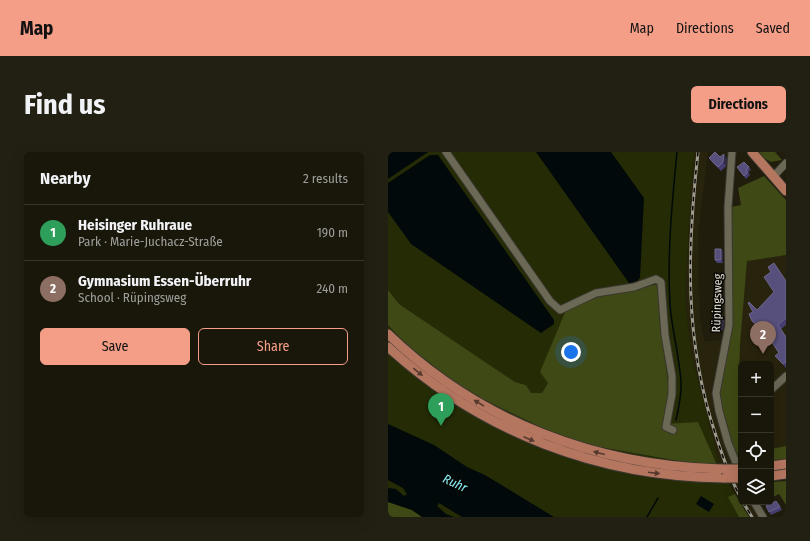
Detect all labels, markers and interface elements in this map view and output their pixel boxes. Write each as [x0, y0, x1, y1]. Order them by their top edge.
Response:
text: Map [20, 17, 53, 40]
text: Map [630, 20, 654, 37]
text: Directions [676, 20, 734, 37]
text: Saved [756, 20, 790, 37]
button: Directions [691, 86, 786, 123]
text: Find us [24, 88, 106, 121]
text: Nearby [40, 168, 91, 189]
text: 2 results [303, 171, 348, 186]
text: Heisinger Ruhraue [78, 216, 192, 234]
text: 1 [50, 225, 56, 240]
text: 190 m [317, 225, 348, 240]
text: Park · Marie-Juchacz-Straße [78, 234, 223, 249]
text: Gymnasium Essen-Überruhr [78, 272, 251, 290]
street label: Rüpingsweg [709, 273, 725, 333]
text: 2 [50, 281, 56, 296]
text: 240 m [316, 281, 348, 296]
text: School · Rüpingsweg [78, 290, 186, 305]
pin: 2 [750, 321, 776, 354]
button: Save [40, 328, 190, 365]
button: Share [198, 328, 348, 365]
your location [561, 342, 581, 362]
map controls [738, 361, 774, 505]
button: + [738, 361, 774, 397]
one-way arrow [412, 368, 423, 376]
pin: 1 [428, 393, 454, 426]
button: − [738, 397, 774, 433]
one-way arrow [473, 400, 485, 407]
button: locate [738, 433, 774, 469]
one-way arrow [523, 436, 534, 442]
one-way arrow [593, 450, 605, 456]
button: layers [738, 469, 774, 505]
one-way arrow [648, 470, 660, 476]
water label: Ruhr [440, 471, 470, 495]

